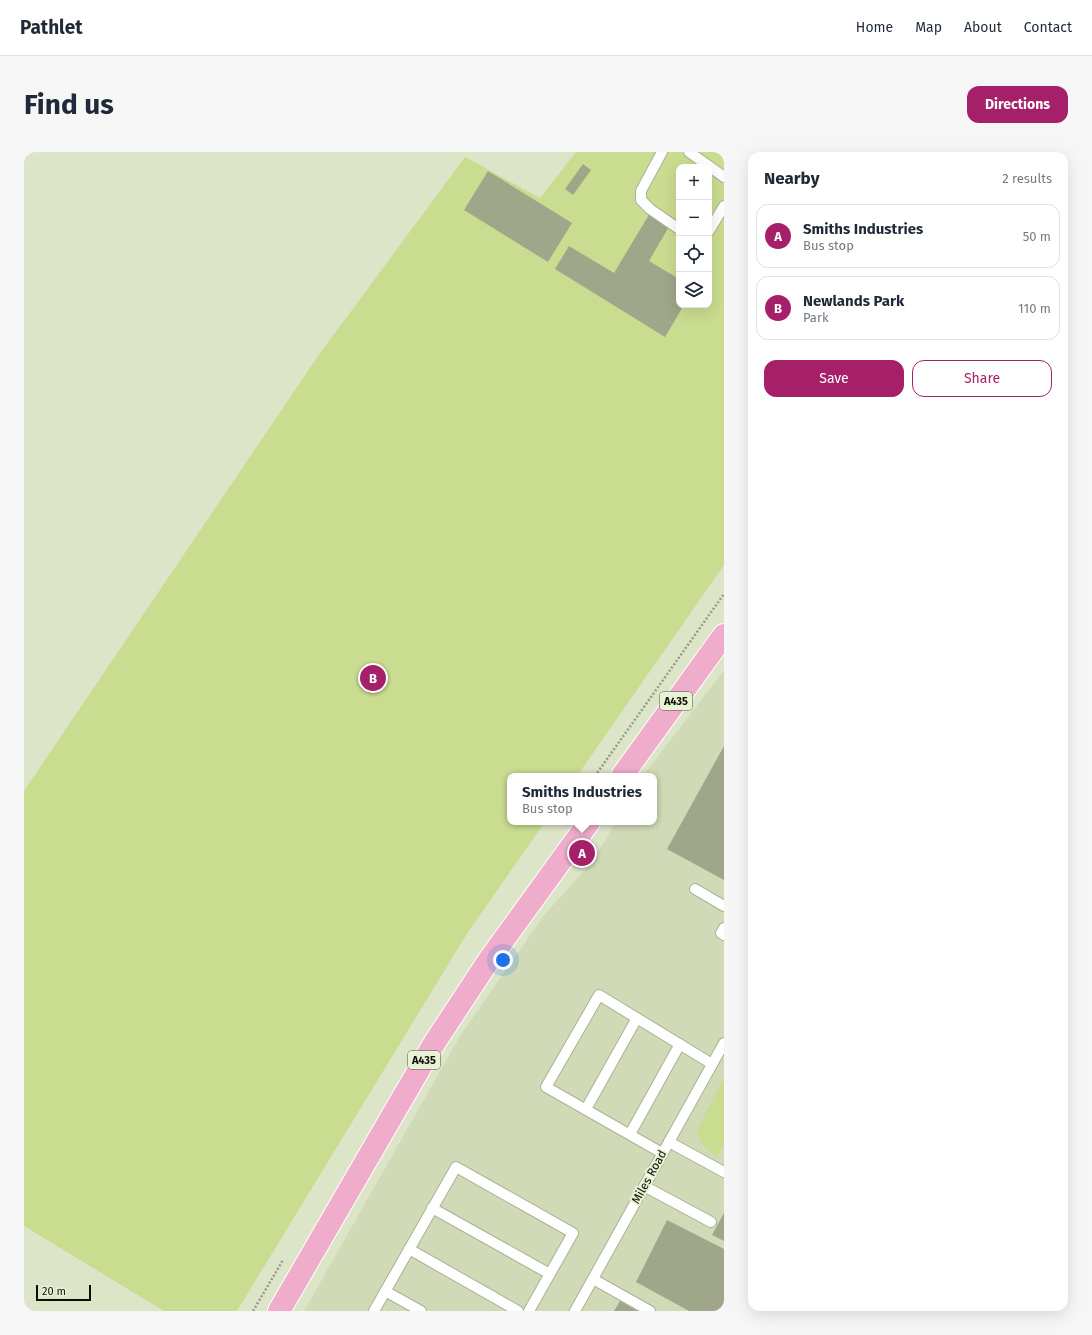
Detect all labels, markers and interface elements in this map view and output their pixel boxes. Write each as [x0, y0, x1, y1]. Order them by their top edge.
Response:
text: Pathlet [20, 16, 83, 39]
text: Home [856, 19, 893, 36]
text: Map [915, 19, 942, 36]
text: About [964, 19, 1002, 36]
text: Contact [1024, 19, 1072, 36]
button: Directions [967, 86, 1068, 123]
text: Find us [24, 88, 114, 121]
map controls [676, 164, 712, 308]
button: + [676, 164, 712, 200]
text: Nearby [764, 168, 819, 189]
text: 2 results [1002, 171, 1052, 186]
button: − [676, 200, 712, 236]
text: Smiths Industries [803, 220, 923, 238]
text: A [774, 229, 782, 244]
text: 50 m [1023, 229, 1051, 244]
button: locate [676, 236, 712, 272]
text: Bus stop [803, 238, 854, 253]
button: layers [676, 272, 712, 308]
text: Newlands Park [803, 292, 904, 310]
text: B [774, 301, 782, 316]
text: 110 m [1018, 301, 1051, 316]
text: Park [803, 310, 829, 325]
button: Save [764, 360, 904, 397]
button: Share [912, 360, 1052, 397]
pin: B [360, 663, 386, 693]
road number: A435 [660, 692, 692, 710]
popup [507, 773, 657, 825]
text: Smiths Industries [522, 783, 642, 801]
text: Bus stop [522, 801, 573, 816]
pin: A [569, 838, 595, 868]
your location [493, 950, 513, 970]
road number: A435 [408, 1051, 440, 1069]
street label: Miles Road [629, 1148, 669, 1206]
scale bar [36, 1283, 91, 1302]
text: 20 m [42, 1285, 66, 1298]

